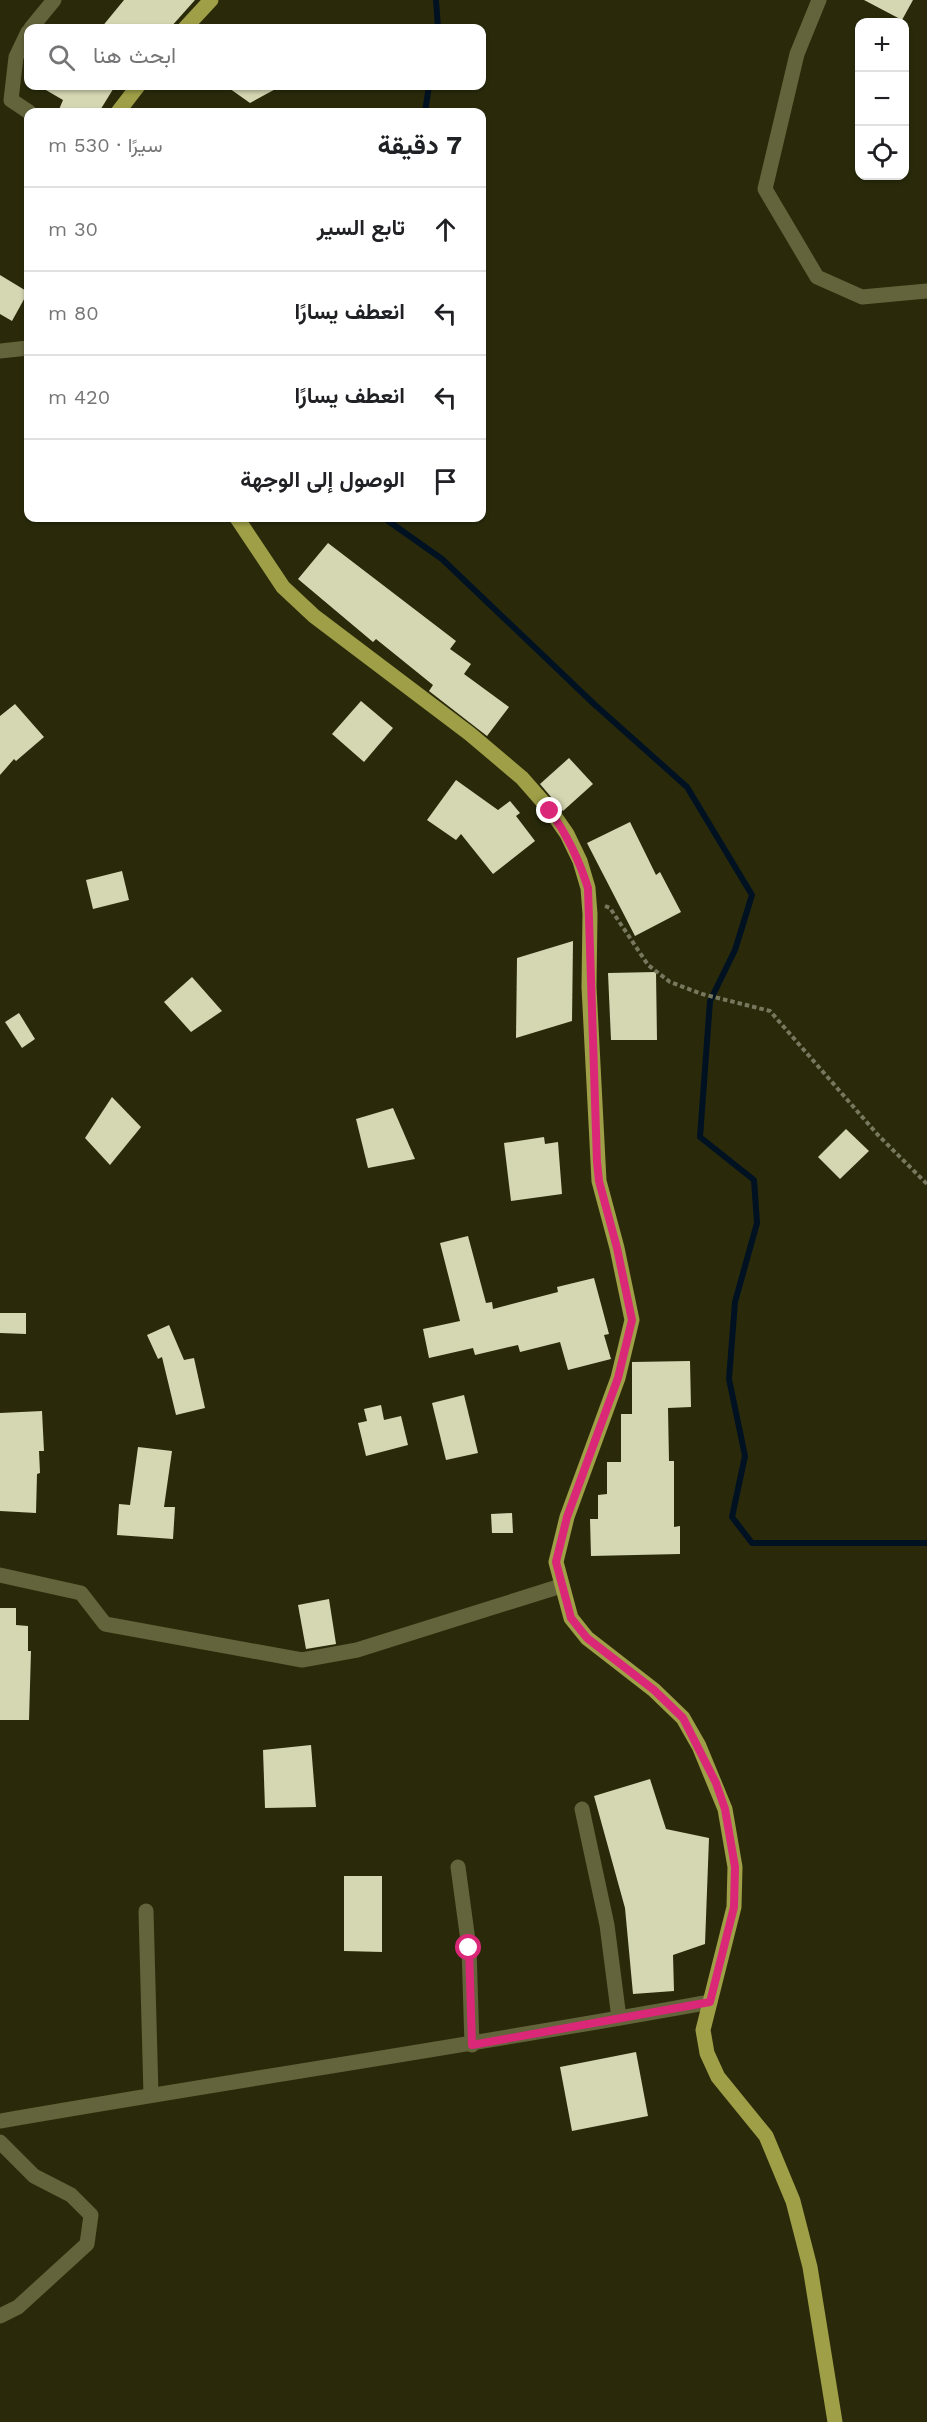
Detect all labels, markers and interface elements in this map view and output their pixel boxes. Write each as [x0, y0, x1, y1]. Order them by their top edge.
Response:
map controls [855, 18, 909, 180]
button: + [855, 18, 909, 72]
search box [24, 24, 486, 90]
icon: search [45, 41, 78, 74]
text: ابحث هنا [93, 43, 176, 68]
button: − [855, 72, 909, 126]
button: locate [855, 126, 909, 180]
text: 7 دقيقة [377, 130, 462, 160]
text: سيرًا · 530 m [48, 133, 163, 157]
icon: ahead [429, 213, 462, 246]
text: تابع السير [317, 215, 405, 240]
text: 30 m [48, 217, 98, 241]
icon: left [429, 297, 462, 330]
text: انعطف يسارًا [295, 299, 405, 324]
text: 80 m [48, 301, 99, 325]
icon: left [429, 381, 462, 414]
text: انعطف يسارًا [295, 383, 405, 408]
text: 420 m [48, 385, 110, 409]
icon: arrive [429, 465, 462, 498]
text: الوصول إلى الوجهة [240, 467, 405, 492]
route end [536, 797, 562, 823]
route start [455, 1934, 481, 1960]

